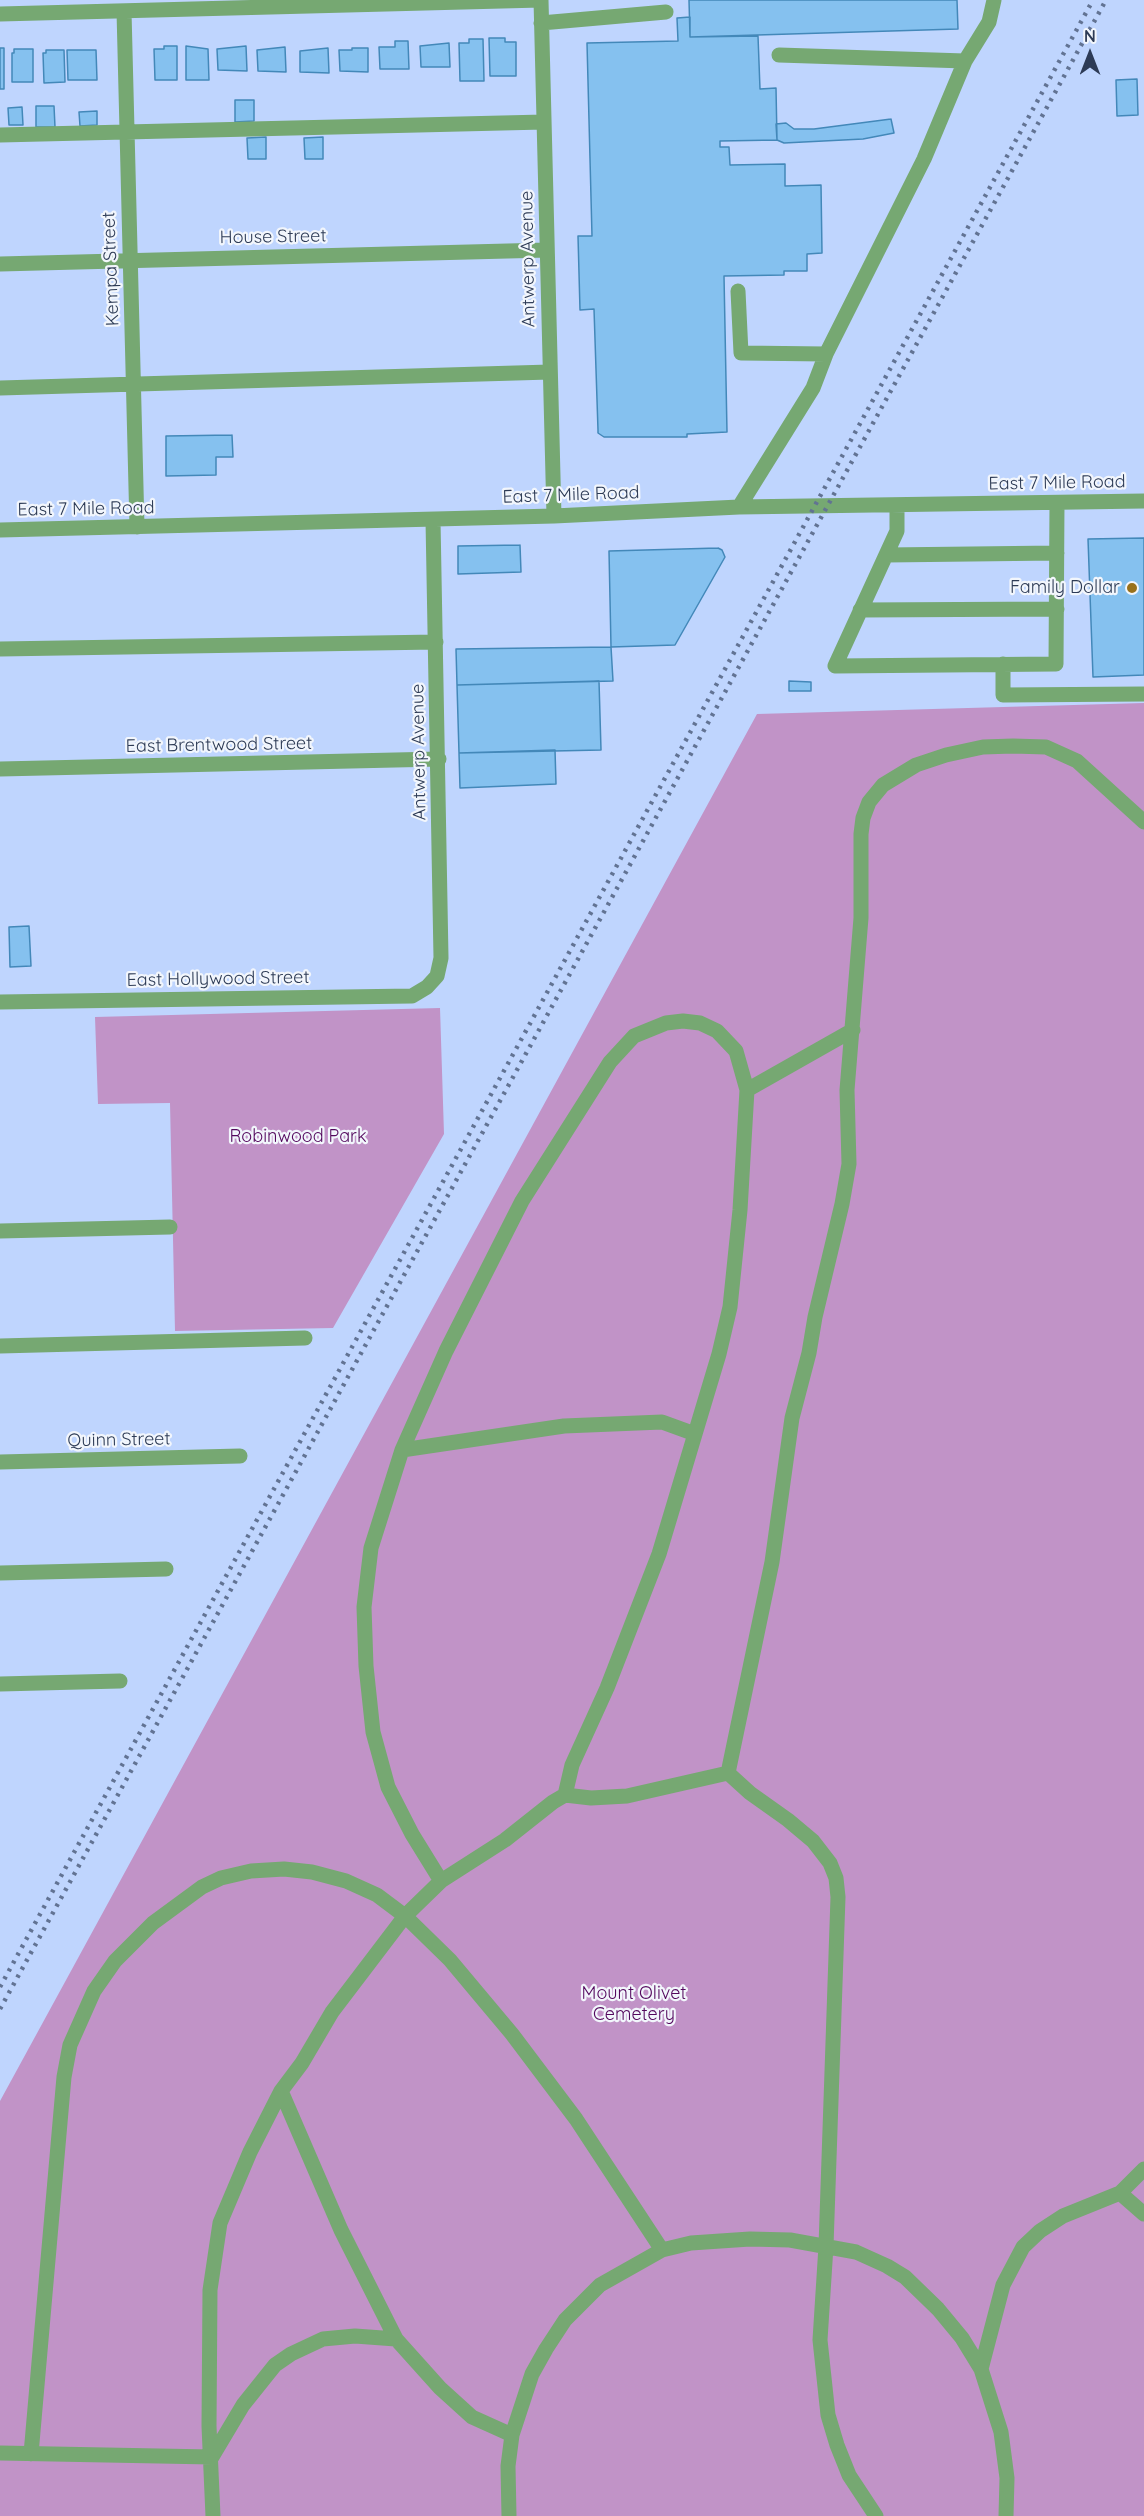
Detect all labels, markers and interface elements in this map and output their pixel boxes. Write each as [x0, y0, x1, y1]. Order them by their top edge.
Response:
north arrow [1060, 24, 1120, 84]
text: N [1084, 26, 1096, 46]
street label: Antwerp Avenue [516, 190, 540, 328]
street label: Kempa Street [98, 212, 124, 326]
street label: House Street [219, 225, 327, 249]
street label: East 7 Mile Road [988, 471, 1126, 495]
street label: East 7 Mile Road [502, 482, 640, 508]
street label: East 7 Mile Road [17, 497, 155, 521]
place label: Family Dollar [1010, 577, 1120, 599]
marker: Family Dollar [1125, 581, 1139, 595]
street label: Antwerp Avenue [407, 683, 431, 821]
street label: East Brentwood Street [126, 733, 312, 757]
street label: East Hollywood Street [126, 967, 310, 991]
park label: Robinwood Park [229, 1126, 367, 1148]
street label: Quinn Street [67, 1428, 171, 1452]
park label: Mount Olivet Cemetery [582, 1983, 686, 2026]

